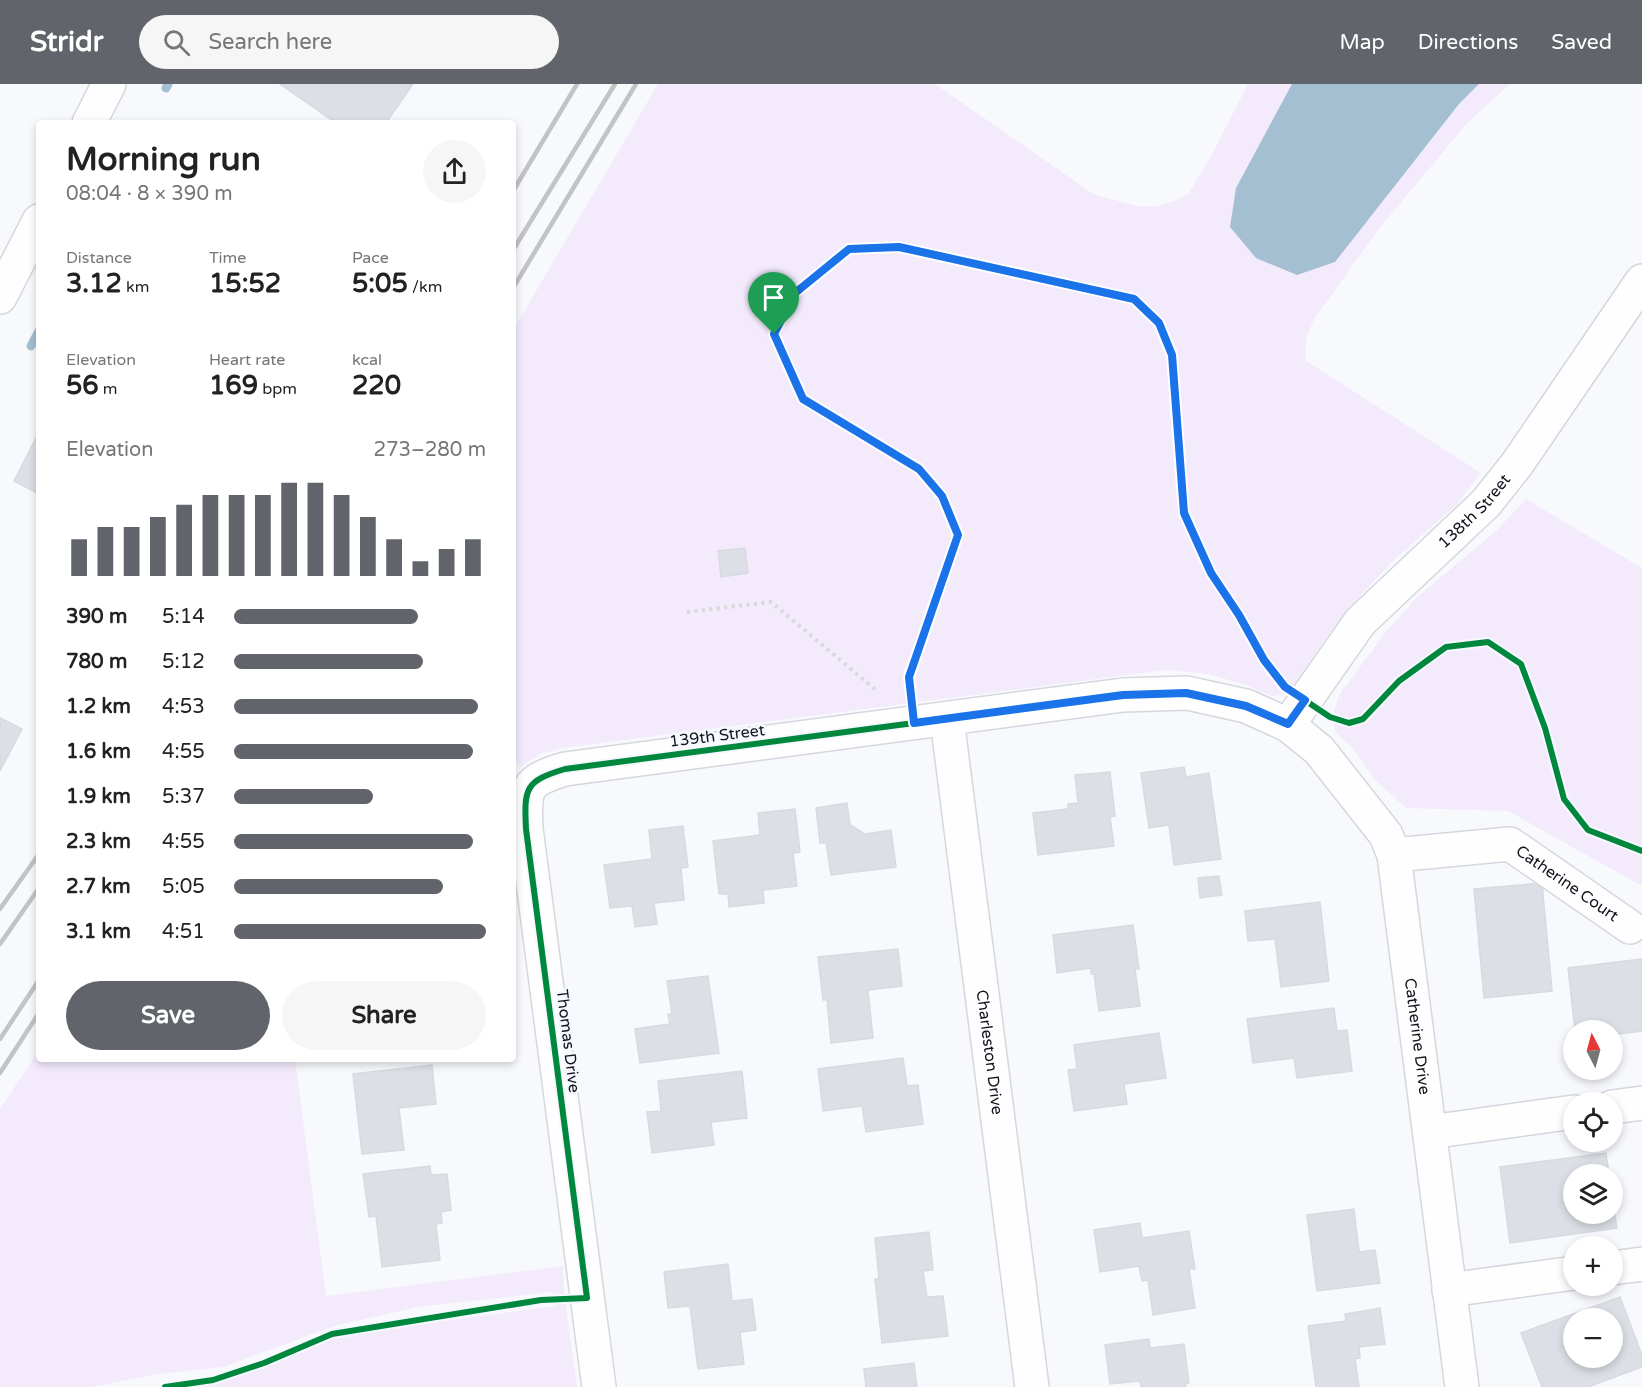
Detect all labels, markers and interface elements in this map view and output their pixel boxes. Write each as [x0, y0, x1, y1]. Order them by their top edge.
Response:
search box [139, 15, 559, 69]
text: Stridr [30, 25, 103, 59]
icon: search [160, 26, 193, 59]
text: Search here [208, 29, 332, 55]
text: Map [1339, 30, 1385, 55]
text: Directions [1418, 30, 1518, 55]
text: Saved [1551, 30, 1612, 55]
text: Morning run [66, 140, 261, 179]
button: share [423, 140, 486, 203]
text: 08:04 · 8 × 390 m [66, 182, 233, 206]
text: Distance [66, 248, 132, 268]
text: Time [209, 248, 246, 268]
text: Pace [352, 248, 389, 268]
text: 3.12 [66, 268, 122, 299]
text: 15:52 [209, 268, 281, 299]
text: 5:05 [352, 268, 408, 299]
pin [748, 272, 799, 334]
text: km [122, 277, 149, 297]
text: /km [408, 277, 442, 297]
icon: arrive [757, 281, 790, 314]
text: Elevation [66, 350, 136, 370]
text: Heart rate [209, 350, 285, 370]
text: kcal [352, 350, 382, 370]
text: 56 [66, 370, 99, 401]
text: 169 [209, 370, 258, 401]
text: 220 [352, 370, 401, 401]
text: m [99, 379, 118, 399]
text: bpm [258, 379, 297, 399]
text: Elevation [66, 438, 153, 462]
text: 273–280 m [373, 438, 486, 462]
street label: 138th Street [1434, 470, 1515, 553]
text: 390 m [66, 605, 127, 629]
text: 5:14 [162, 605, 205, 629]
text: 780 m [66, 650, 127, 674]
text: 5:12 [162, 650, 205, 674]
text: 1.2 km [66, 695, 131, 719]
text: 4:53 [162, 695, 205, 719]
street label: 139th Street [668, 720, 766, 752]
text: 1.6 km [66, 740, 131, 764]
text: 4:55 [162, 740, 205, 764]
text: 1.9 km [66, 785, 131, 809]
text: 5:37 [162, 785, 205, 809]
text: 2.3 km [66, 830, 131, 854]
text: 4:55 [162, 830, 205, 854]
street label: Catherine Court [1512, 841, 1622, 926]
text: 2.7 km [66, 875, 131, 899]
text: 5:05 [162, 875, 205, 899]
text: 3.1 km [66, 920, 131, 944]
text: 4:51 [162, 920, 205, 944]
street label: Catherine Drive [1400, 977, 1435, 1096]
button: Save [66, 981, 270, 1050]
button: Share [282, 981, 486, 1050]
street label: Thomas Drive [552, 988, 584, 1094]
street label: Charleston Drive [972, 989, 1007, 1116]
north arrow [1563, 1020, 1623, 1080]
map controls [1563, 1020, 1623, 1368]
button: locate [1563, 1092, 1623, 1152]
button: layers [1563, 1164, 1623, 1224]
button: + [1563, 1236, 1623, 1296]
button: − [1563, 1308, 1623, 1368]

